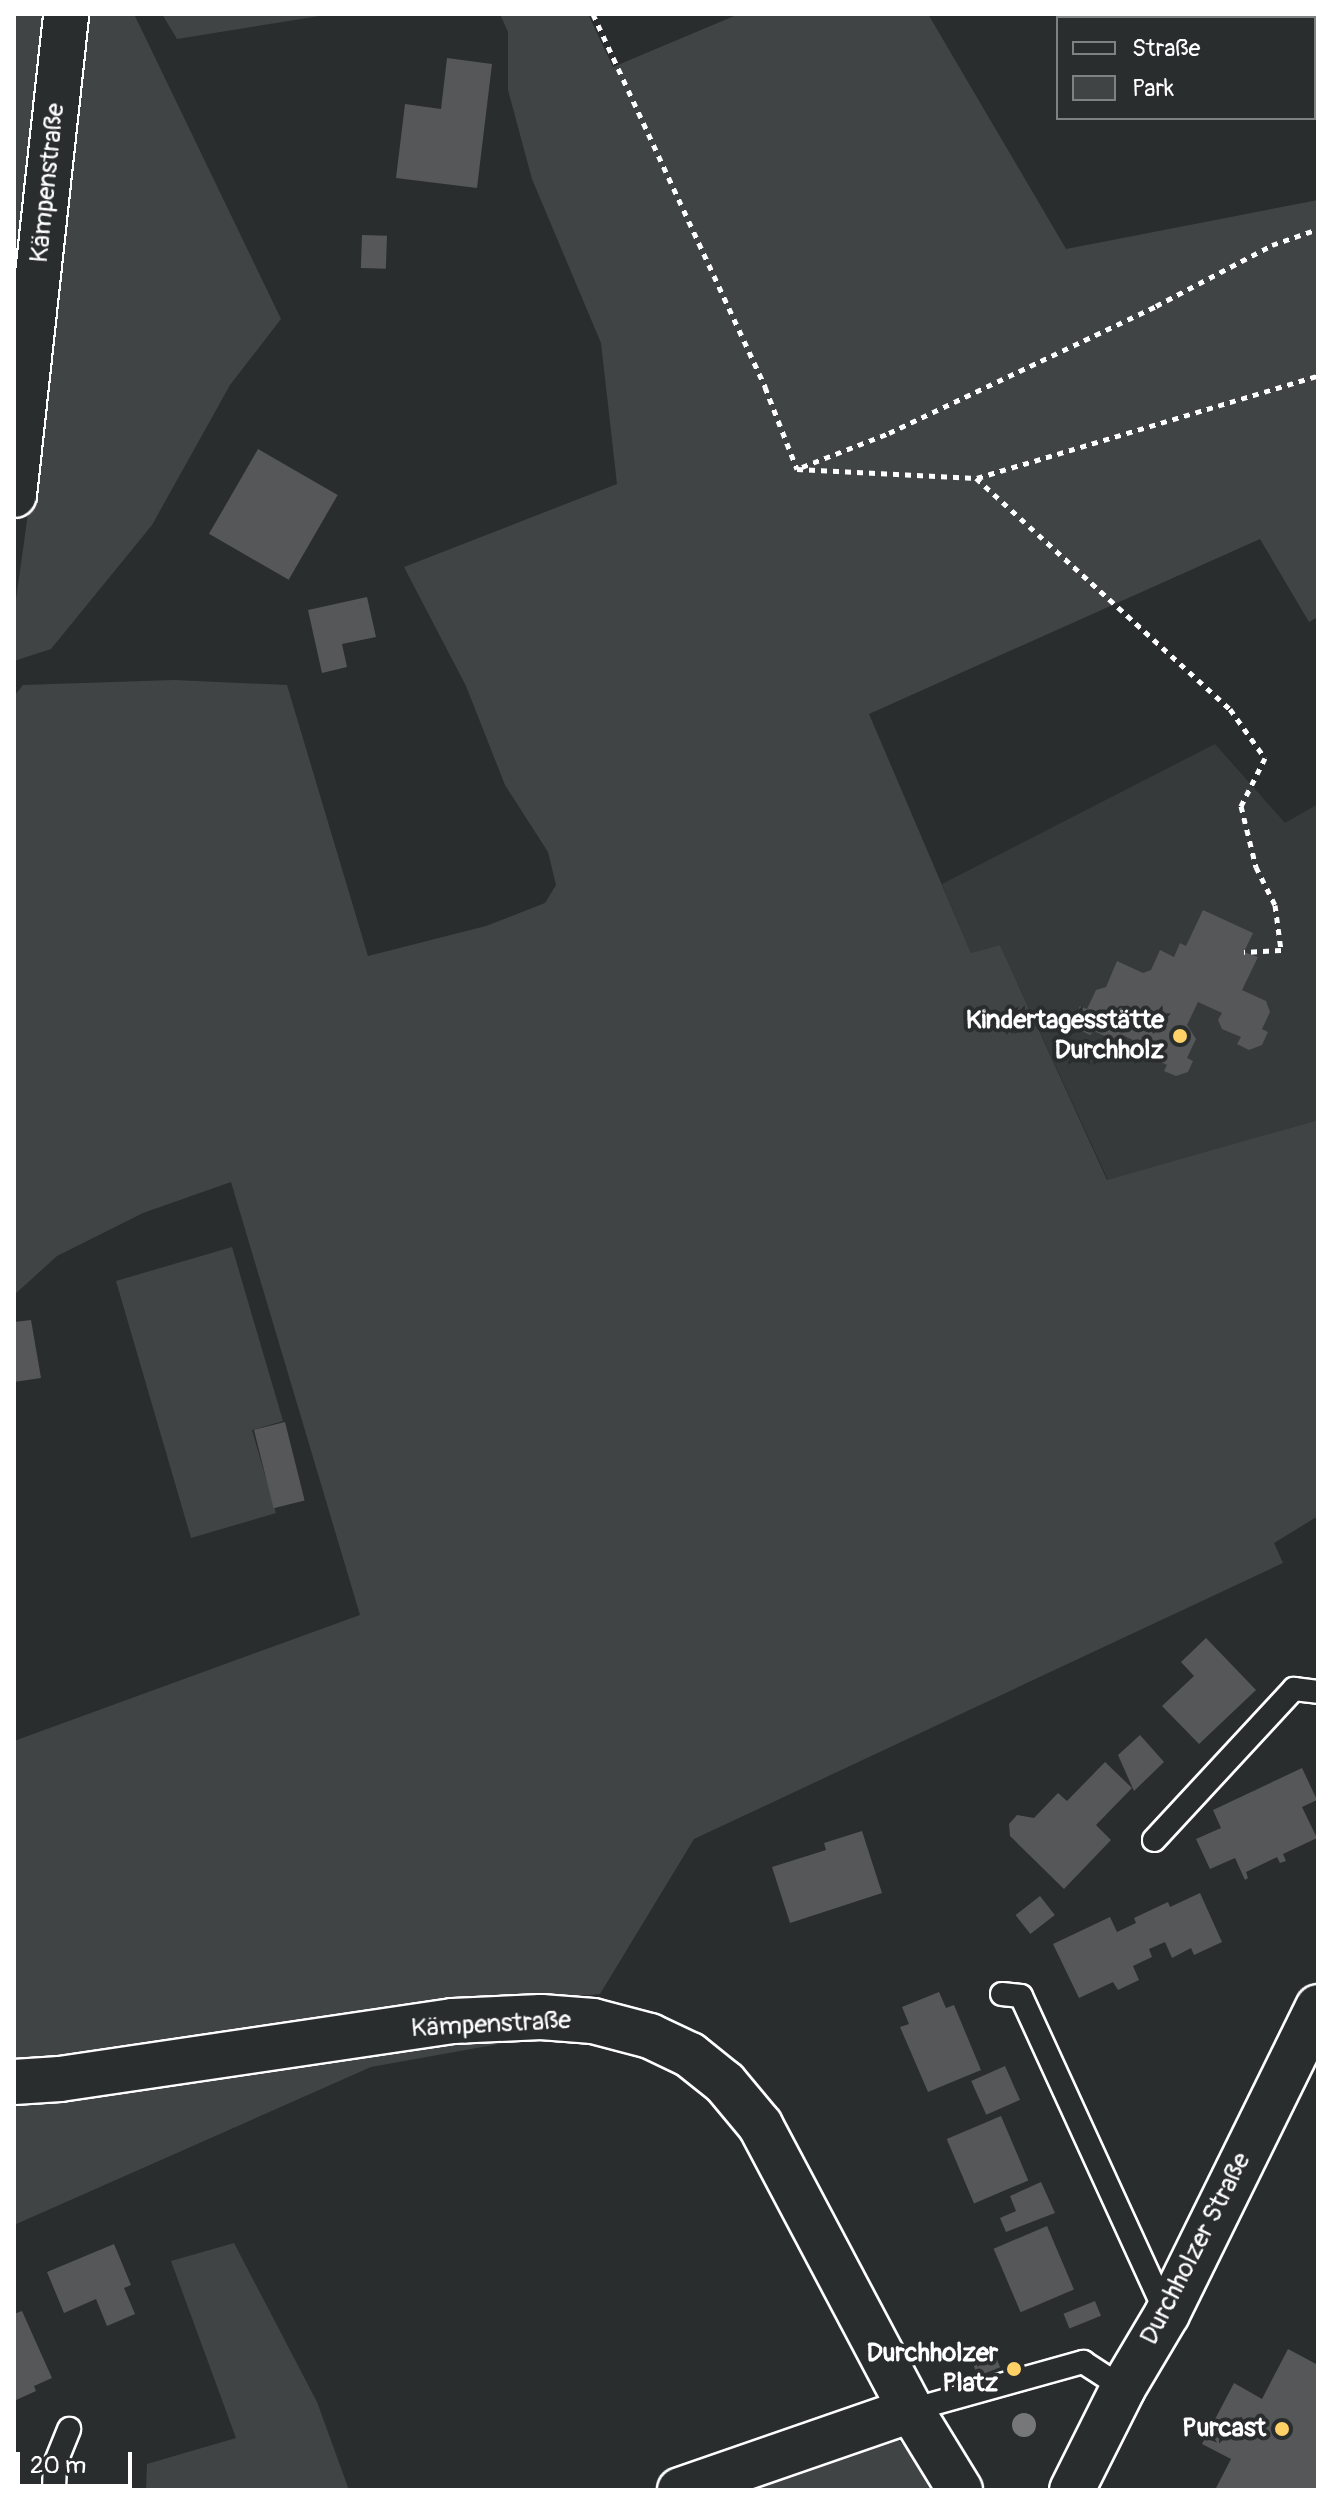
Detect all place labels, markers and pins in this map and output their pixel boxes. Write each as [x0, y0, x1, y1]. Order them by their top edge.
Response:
place label: Kindertagesstätte Durchholz [966, 1005, 1164, 1066]
marker: Kindertagesstätte Durchholz [1171, 1027, 1189, 1045]
place label: Durchholzer Platz [866, 2338, 998, 2400]
marker: Durchholzer Platz [1005, 2360, 1023, 2378]
place label: Purcast [1182, 2413, 1266, 2445]
marker: Purcast [1273, 2420, 1291, 2438]

